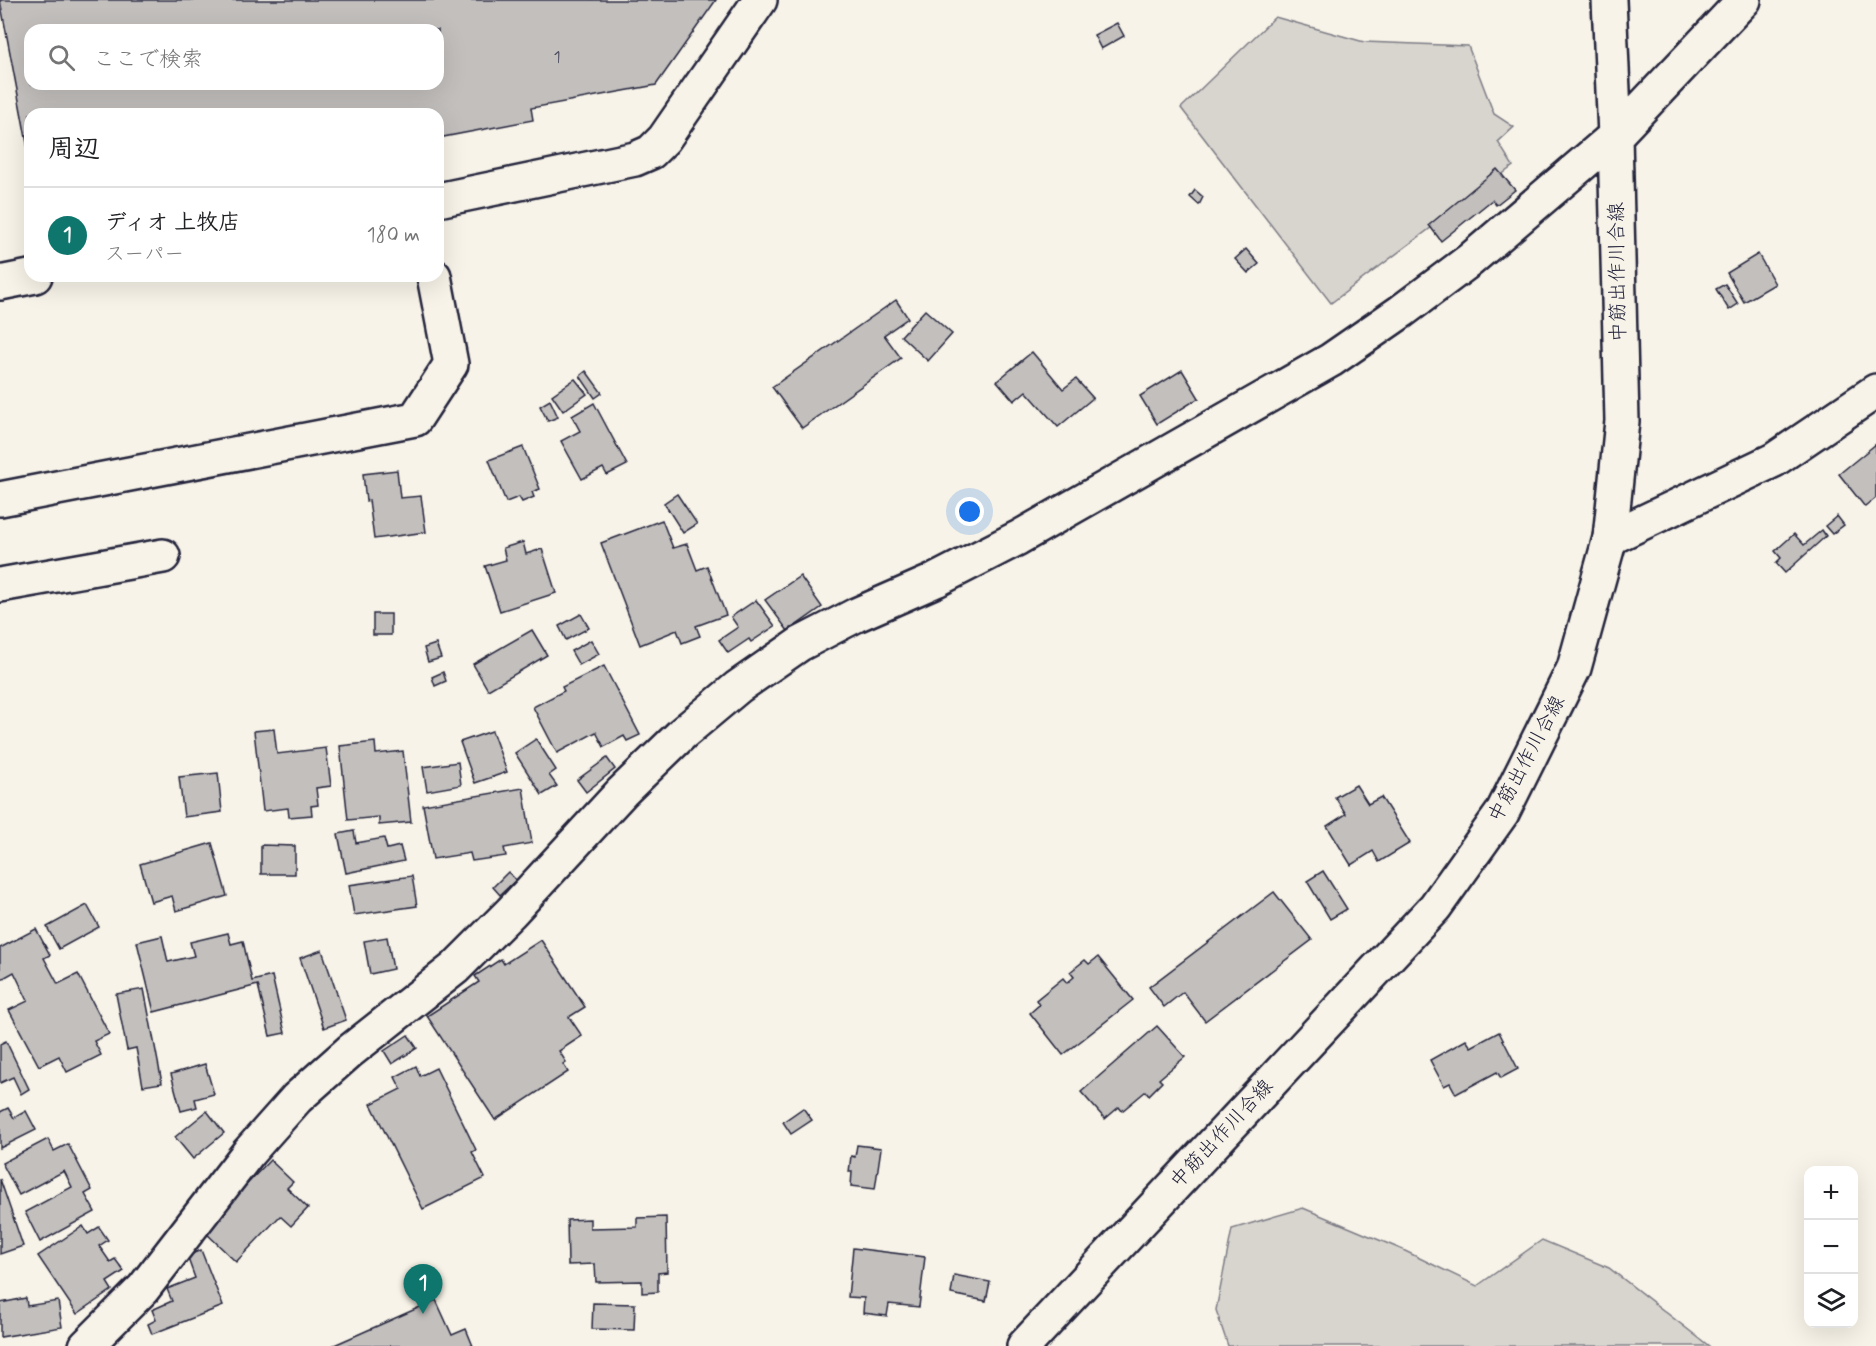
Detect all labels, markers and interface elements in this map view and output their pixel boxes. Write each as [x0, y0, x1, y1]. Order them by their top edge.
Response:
search box [24, 24, 444, 90]
icon: search [45, 41, 78, 74]
text: ここで検索 [93, 46, 203, 74]
house number: 1 [553, 47, 561, 68]
text: 周辺 [48, 133, 100, 167]
street label: 中筋出作川合線 [1603, 202, 1633, 342]
text: ディオ 上牧店 [105, 209, 240, 237]
text: 1 [63, 222, 72, 249]
text: 180 m [367, 222, 420, 249]
text: スーパー [105, 241, 184, 268]
your location [955, 497, 984, 526]
street label: 中筋出作川合線 [1482, 691, 1572, 827]
street label: 中筋出作川合線 [1164, 1074, 1280, 1194]
map controls [1804, 1166, 1858, 1328]
button: + [1804, 1166, 1858, 1220]
button: − [1804, 1220, 1858, 1274]
pin: 1 [404, 1264, 442, 1314]
button: layers [1804, 1274, 1858, 1328]

